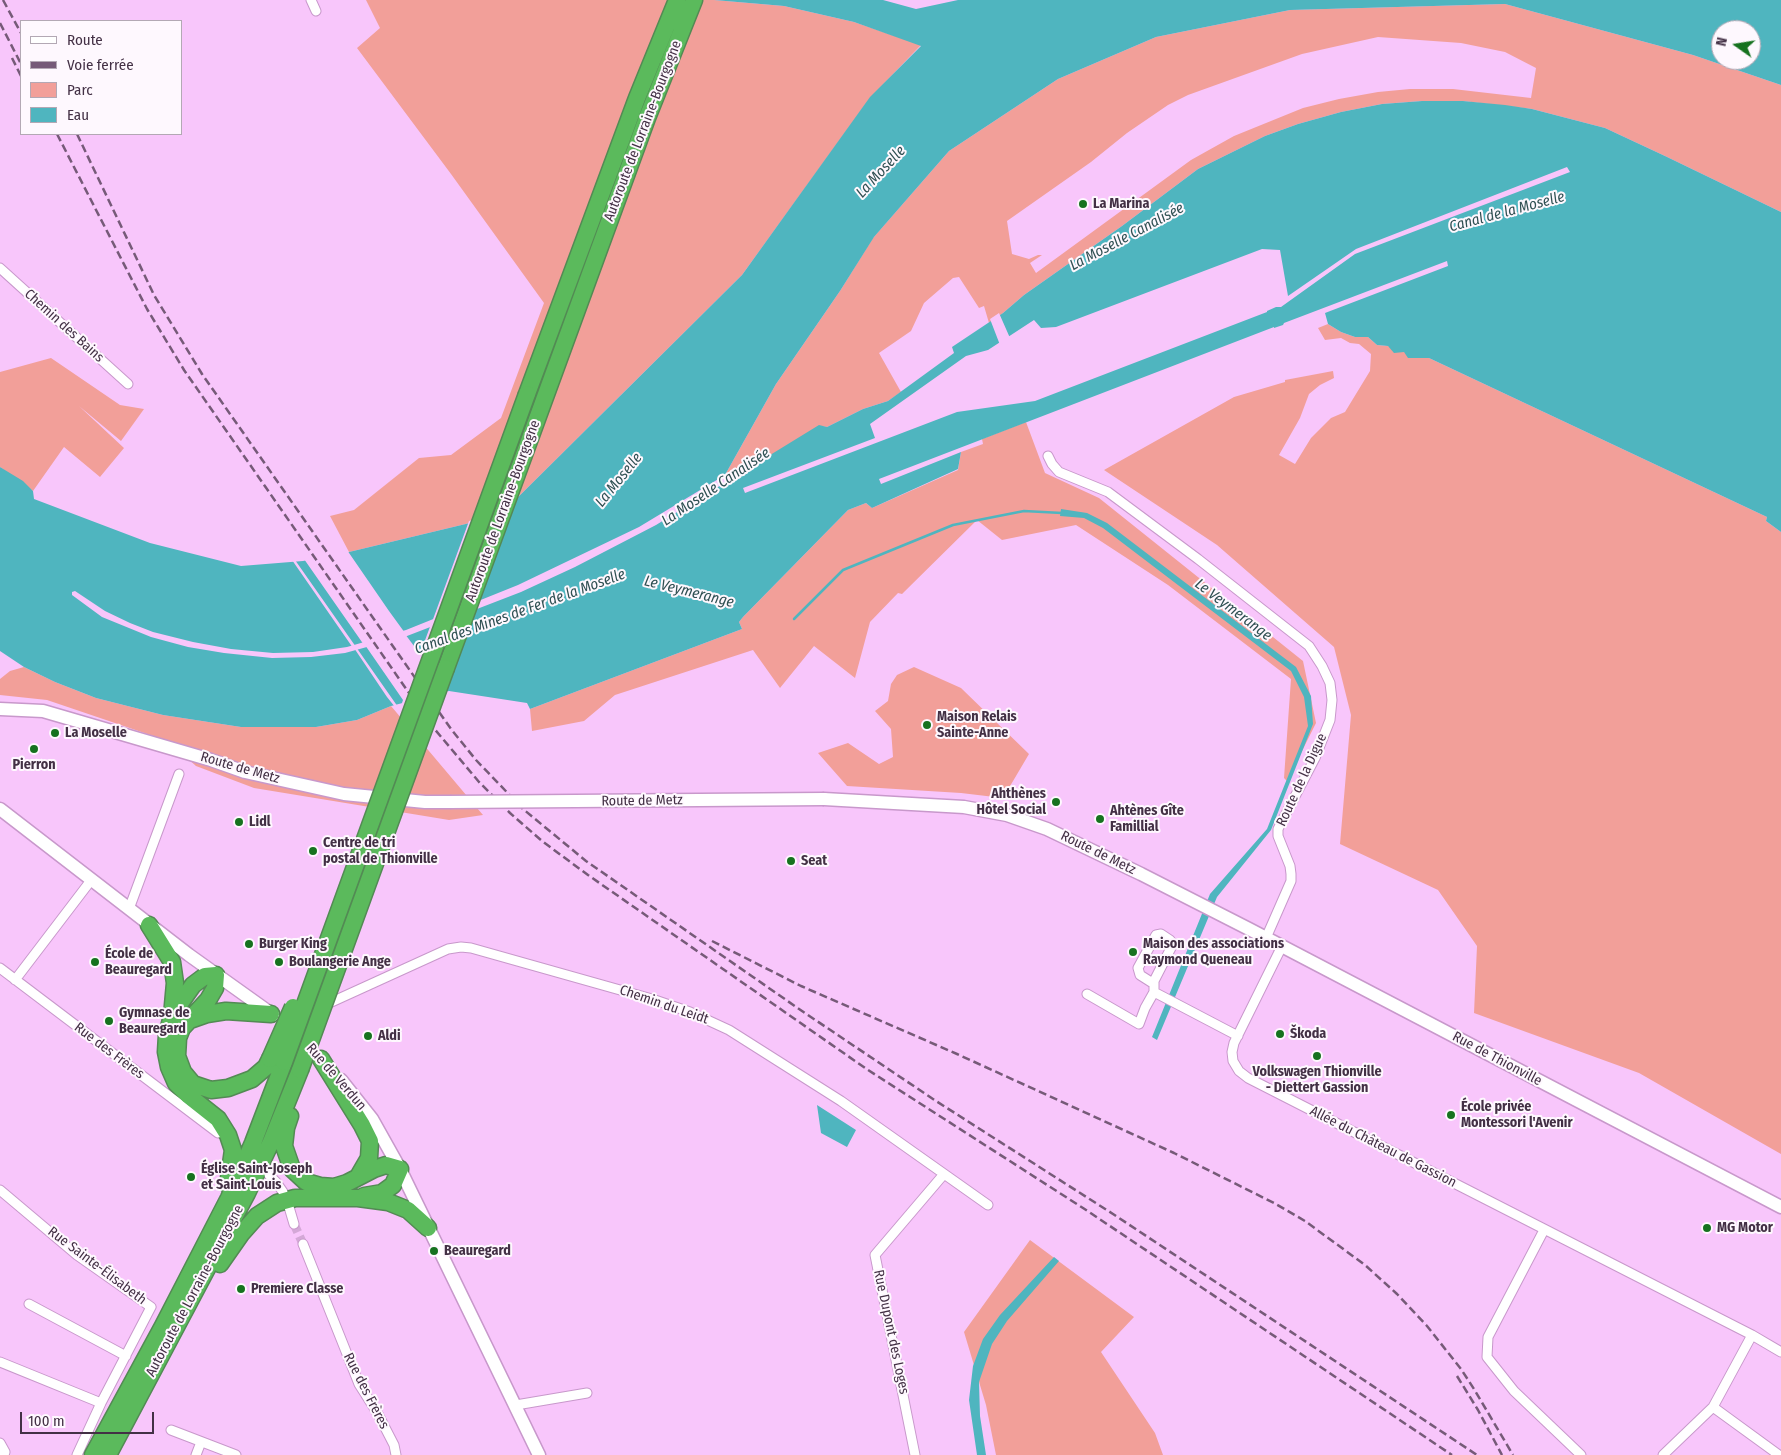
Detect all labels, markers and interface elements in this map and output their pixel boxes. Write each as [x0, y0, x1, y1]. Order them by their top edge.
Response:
legend [20, 20, 182, 135]
north arrow [1711, 20, 1761, 70]
text: Route [67, 31, 103, 49]
text: N [1713, 36, 1731, 48]
street label: Autoroute de Lorraine-Bourgogne [601, 38, 685, 224]
text: Voie ferrée [67, 56, 134, 74]
text: Parc [67, 81, 93, 99]
text: Eau [67, 106, 89, 124]
water label: La Moselle [852, 142, 910, 202]
water label: Canal de la Moselle [1447, 188, 1567, 236]
place label: La Marina [1093, 196, 1149, 212]
marker: La Marina [1077, 198, 1089, 210]
water label: La Moselle Canalisée [1067, 199, 1187, 275]
street label: Chemin des Bains [21, 286, 107, 366]
street label: Autoroute de Lorraine-Bourgogne [462, 418, 544, 604]
water label: La Moselle Canalisée [658, 444, 774, 530]
water label: La Moselle [592, 449, 646, 511]
water label: Canal des Mines de Fer de la Moselle [412, 565, 628, 659]
water label: Le Veymerange [642, 572, 736, 612]
water label: Le Veymerange [1191, 575, 1275, 645]
place label: Maison Relais Sainte-Anne [937, 709, 1017, 742]
marker: Maison Relais Sainte-Anne [921, 719, 933, 731]
place label: La Moselle [65, 725, 127, 741]
marker: La Moselle [49, 727, 61, 739]
street label: Route de la Digue [1273, 731, 1331, 829]
marker: Pierron [28, 743, 40, 755]
street label: Route de Metz [199, 749, 281, 787]
place label: Pierron [12, 757, 56, 773]
place label: Ahthènes Hôtel Social [976, 786, 1046, 819]
street label: Route de Metz [601, 792, 683, 810]
marker: Ahthènes Hôtel Social [1050, 796, 1062, 808]
place label: Ahtènes Gîte Famillial [1110, 803, 1184, 836]
marker: Ahtènes Gîte Famillial [1094, 813, 1106, 825]
place label: Lidl [249, 814, 271, 830]
marker: Lidl [233, 816, 245, 828]
street label: Route de Metz [1058, 828, 1138, 878]
place label: Centre de tri postal de Thionville [323, 835, 438, 868]
marker: Centre de tri postal de Thionville [307, 845, 319, 857]
place label: Seat [801, 853, 827, 869]
marker: Seat [785, 855, 797, 867]
place label: Burger King [259, 936, 327, 952]
place label: Maison des associations Raymond Queneau [1143, 936, 1284, 969]
marker: Burger King [243, 938, 255, 950]
place label: École de Beauregard [105, 946, 172, 979]
marker: Maison des associations Raymond Queneau [1127, 946, 1139, 958]
place label: Boulangerie Ange [289, 954, 391, 970]
marker: École de Beauregard [89, 956, 101, 968]
marker: Boulangerie Ange [273, 956, 285, 968]
street label: Chemin du Leidt [617, 982, 711, 1028]
place label: Gymnase de Beauregard [119, 1005, 190, 1038]
marker: Gymnase de Beauregard [103, 1015, 115, 1027]
street label: Rue des Frères [71, 1019, 147, 1083]
place label: Škoda [1290, 1026, 1326, 1042]
place label: Aldi [378, 1028, 401, 1044]
marker: Škoda [1274, 1028, 1286, 1040]
street label: Rue de Thionville [1449, 1028, 1545, 1090]
marker: Aldi [362, 1030, 374, 1042]
street label: Rue de Verdun [302, 1040, 370, 1114]
marker: Volkswagen Thionville - Diettert Gassion [1311, 1050, 1323, 1062]
place label: Volkswagen Thionville - Diettert Gassion [1253, 1064, 1381, 1096]
place label: École privée Montessori l'Avenir [1461, 1099, 1573, 1132]
street label: Allée du Château de Gassion [1307, 1103, 1459, 1191]
marker: École privée Montessori l'Avenir [1445, 1109, 1457, 1121]
place label: Église Saint-Joseph et Saint-Louis [201, 1161, 312, 1194]
marker: Église Saint-Joseph et Saint-Louis [185, 1171, 197, 1183]
street label: Autoroute de Lorraine-Bourgogne [143, 1202, 247, 1380]
place label: MG Motor [1717, 1220, 1773, 1236]
marker: MG Motor [1701, 1222, 1713, 1234]
street label: Rue Sainte-Élisabeth [44, 1223, 150, 1309]
place label: Beauregard [444, 1243, 511, 1259]
marker: Beauregard [428, 1245, 440, 1257]
street label: Rue Dupont des Loges [870, 1268, 912, 1396]
place label: Premiere Classe [251, 1281, 343, 1297]
marker: Premiere Classe [235, 1283, 247, 1295]
street label: Rue des Frères [340, 1350, 392, 1432]
scale bar [22, 1402, 156, 1434]
text: 100 m [28, 1412, 65, 1430]

